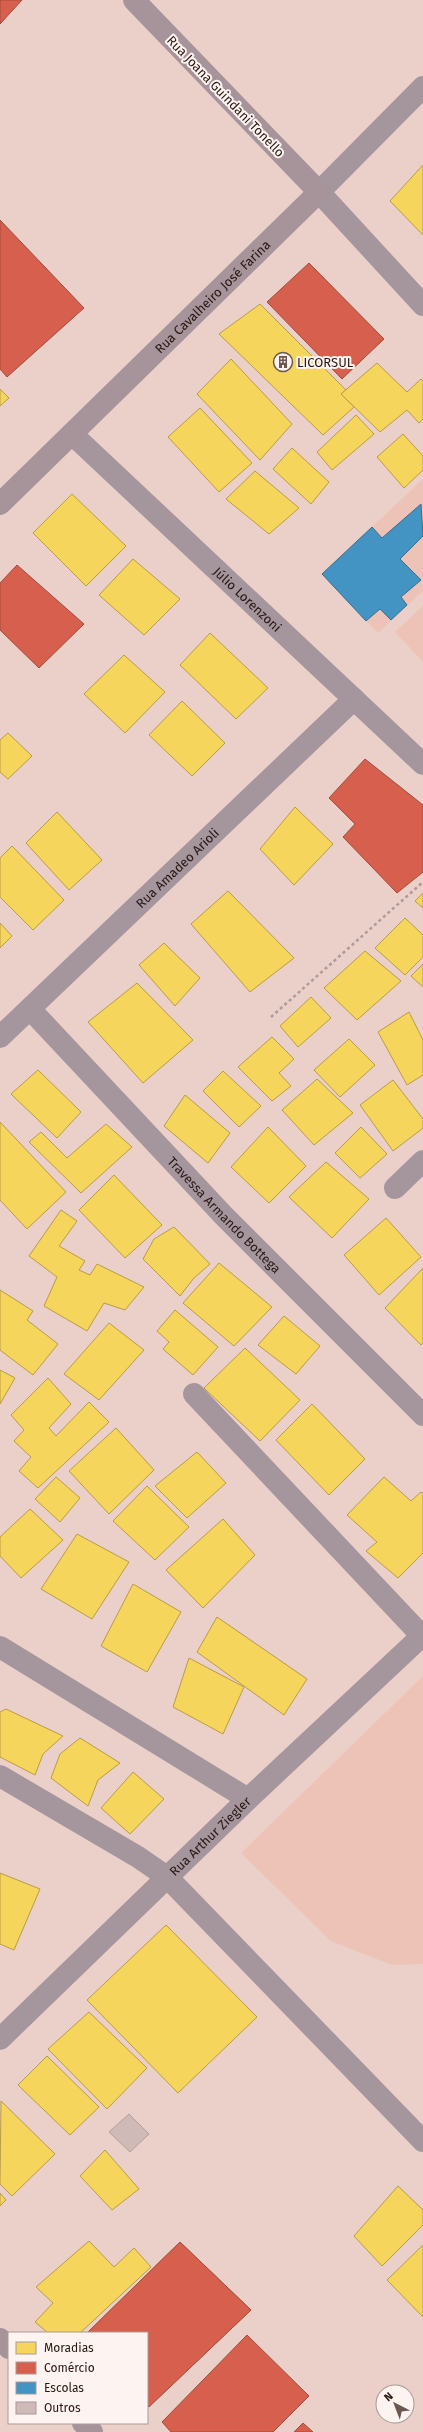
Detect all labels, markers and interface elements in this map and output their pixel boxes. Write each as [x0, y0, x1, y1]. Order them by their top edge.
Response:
street label: Rua Joana Guindani Tonello [164, 33, 288, 160]
street label: Rua Cavalheiro José Farina [152, 237, 273, 356]
building icon: LICORSUL [272, 351, 294, 373]
place label: LICORSUL [297, 355, 354, 370]
street label: Júlio Lorenzoni [210, 564, 284, 635]
street label: Rua Amadeo Arioli [133, 825, 222, 911]
street label: Travessa Armando Bottega [164, 1154, 284, 1276]
street label: Rua Arthur Ziegler [166, 1794, 254, 1879]
legend [8, 2332, 148, 2424]
text: Moradias [44, 2341, 94, 2355]
text: Comércio [44, 2361, 95, 2375]
text: Escolas [44, 2381, 84, 2395]
north arrow [375, 2384, 415, 2424]
text: N [382, 2390, 396, 2404]
text: Outros [44, 2401, 81, 2415]

